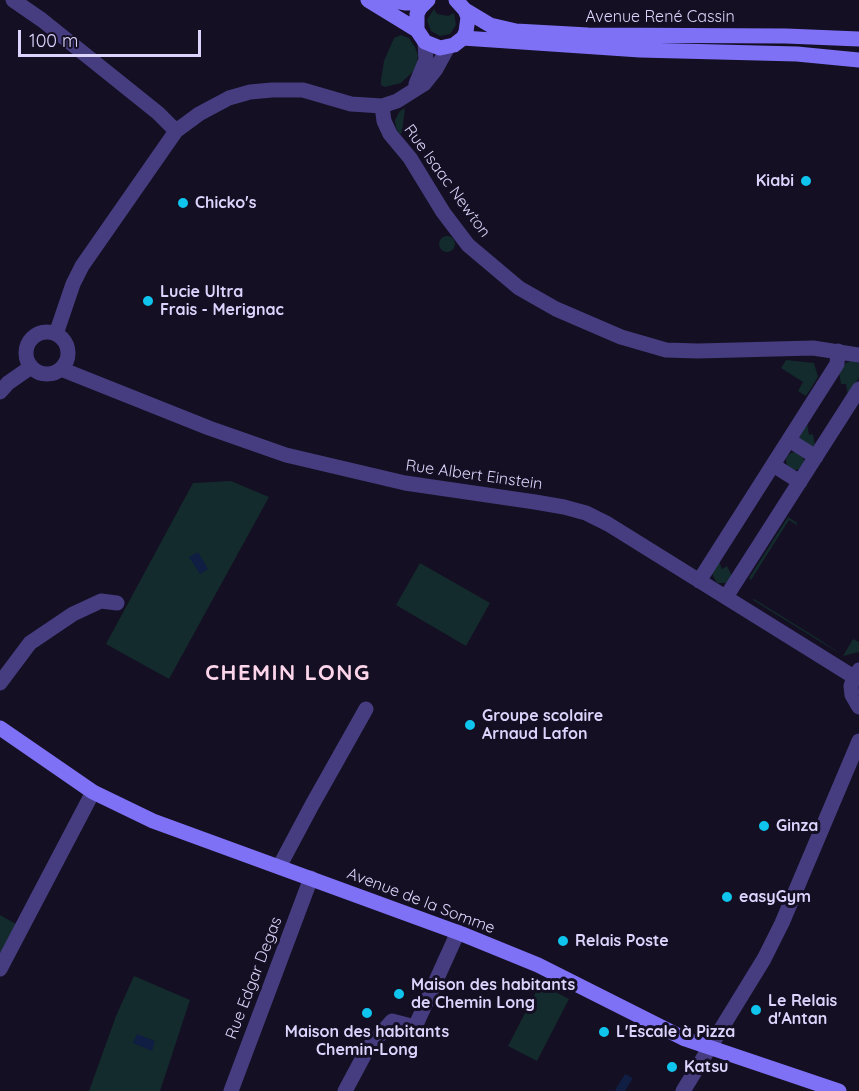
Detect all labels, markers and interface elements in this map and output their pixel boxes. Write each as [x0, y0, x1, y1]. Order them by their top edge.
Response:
street label: Avenue René Cassin [585, 7, 735, 27]
scale bar [21, 18, 204, 56]
text: 100 m [29, 29, 78, 52]
street label: Rue Isaac Newton [400, 121, 494, 241]
place label: Kiabi [756, 171, 794, 191]
marker: Kiabi [799, 174, 813, 188]
place label: Chicko's [195, 193, 256, 213]
marker: Chicko's [176, 196, 190, 210]
place label: Lucie Ultra Frais - Merignac [160, 282, 284, 320]
marker: Lucie Ultra Frais - Merignac [141, 294, 155, 308]
street label: Rue Albert Einstein [404, 456, 544, 494]
district label: CHEMIN LONG [205, 660, 371, 686]
place label: Groupe scolaire Arnaud Lafon [482, 706, 603, 744]
marker: Groupe scolaire Arnaud Lafon [463, 718, 477, 732]
place label: Ginza [776, 816, 818, 836]
marker: Ginza [757, 819, 771, 833]
street label: Avenue de la Somme [344, 864, 498, 938]
place label: easyGym [739, 887, 811, 907]
marker: easyGym [720, 890, 734, 904]
street label: Rue Edgar Degas [222, 914, 286, 1042]
place label: Relais Poste [575, 931, 669, 951]
marker: Relais Poste [556, 934, 570, 948]
place label: Maison des habitants de Chemin Long [411, 975, 575, 1013]
marker: Maison des habitants de Chemin Long [392, 987, 406, 1001]
place label: Le Relais d'Antan [768, 991, 837, 1029]
marker: Le Relais d'Antan [749, 1003, 763, 1017]
marker: Maison des habitants Chemin-Long [360, 1006, 374, 1020]
place label: Maison des habitants Chemin-Long [285, 1022, 449, 1060]
place label: L'Escale à Pizza [616, 1022, 735, 1042]
marker: L'Escale à Pizza [597, 1025, 611, 1039]
place label: Katsu [684, 1057, 728, 1077]
marker: Katsu [665, 1060, 679, 1074]

